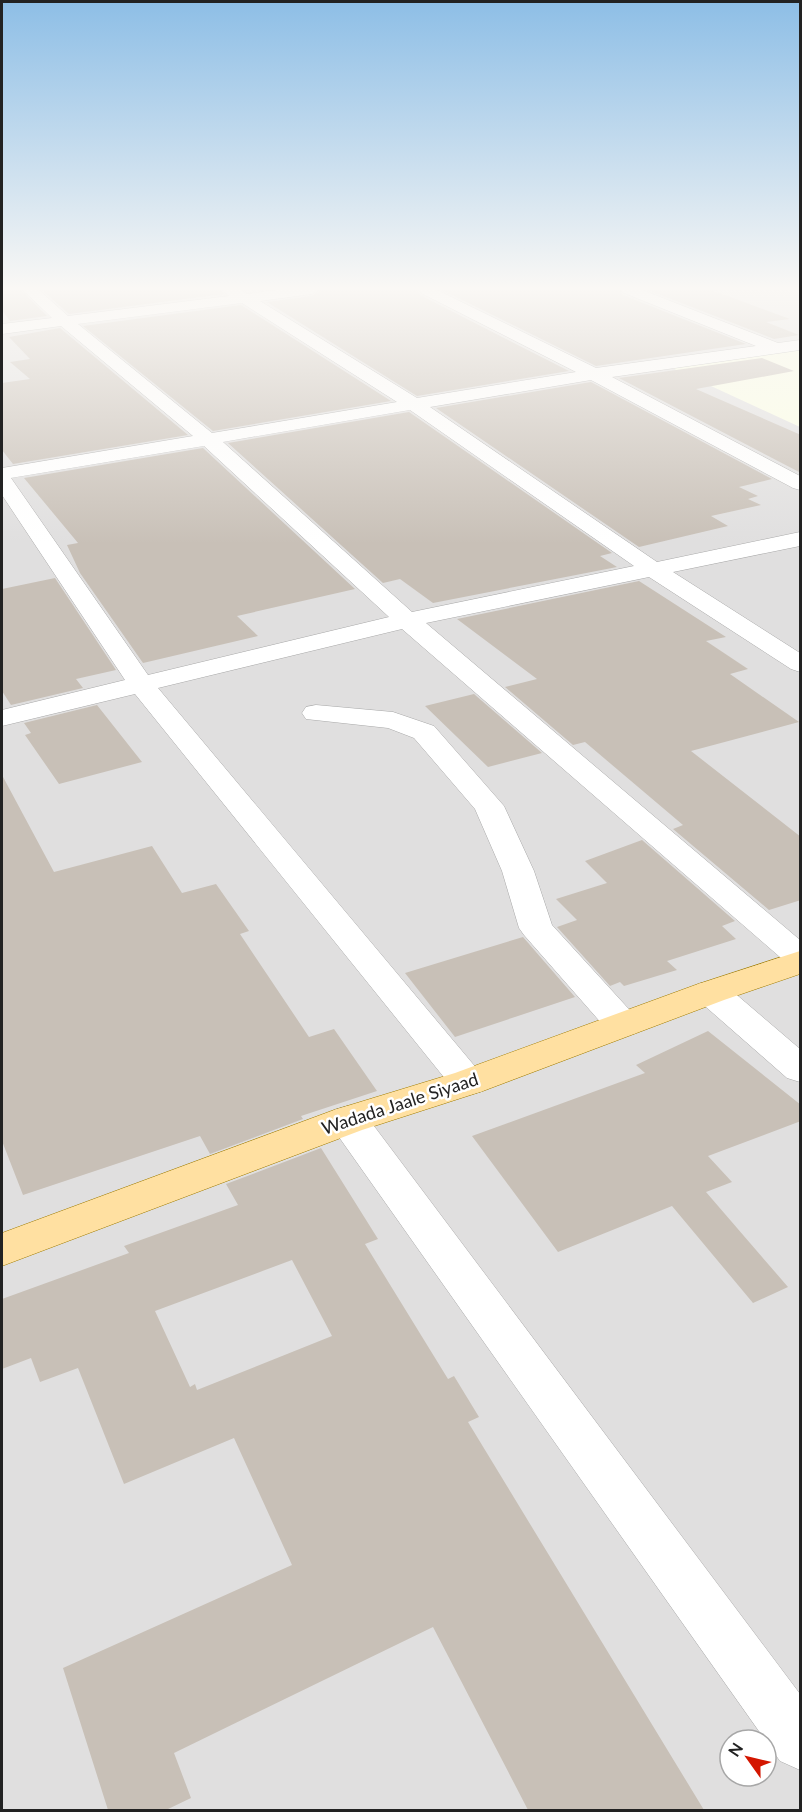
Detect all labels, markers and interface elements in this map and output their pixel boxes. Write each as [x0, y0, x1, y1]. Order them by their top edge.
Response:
street label: Wadada Jaale Siyaad [319, 1067, 481, 1139]
north arrow [718, 1728, 778, 1788]
text: N [724, 1739, 746, 1760]

